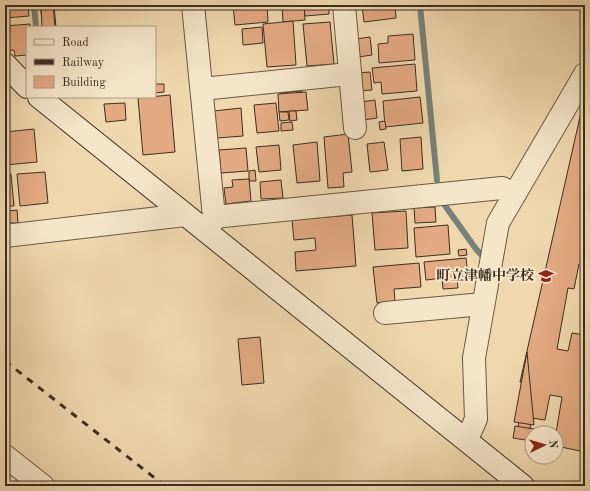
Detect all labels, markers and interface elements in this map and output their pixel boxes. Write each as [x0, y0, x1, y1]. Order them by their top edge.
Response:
legend [26, 26, 156, 98]
text: Road [62, 37, 89, 49]
text: Railway [62, 57, 105, 69]
text: Building [62, 77, 106, 89]
school or university icon: 町立津幡中学校 [537, 267, 555, 285]
place label: 町立津幡中学校 [436, 268, 534, 283]
north arrow [524, 425, 564, 465]
text: N [547, 440, 558, 450]

